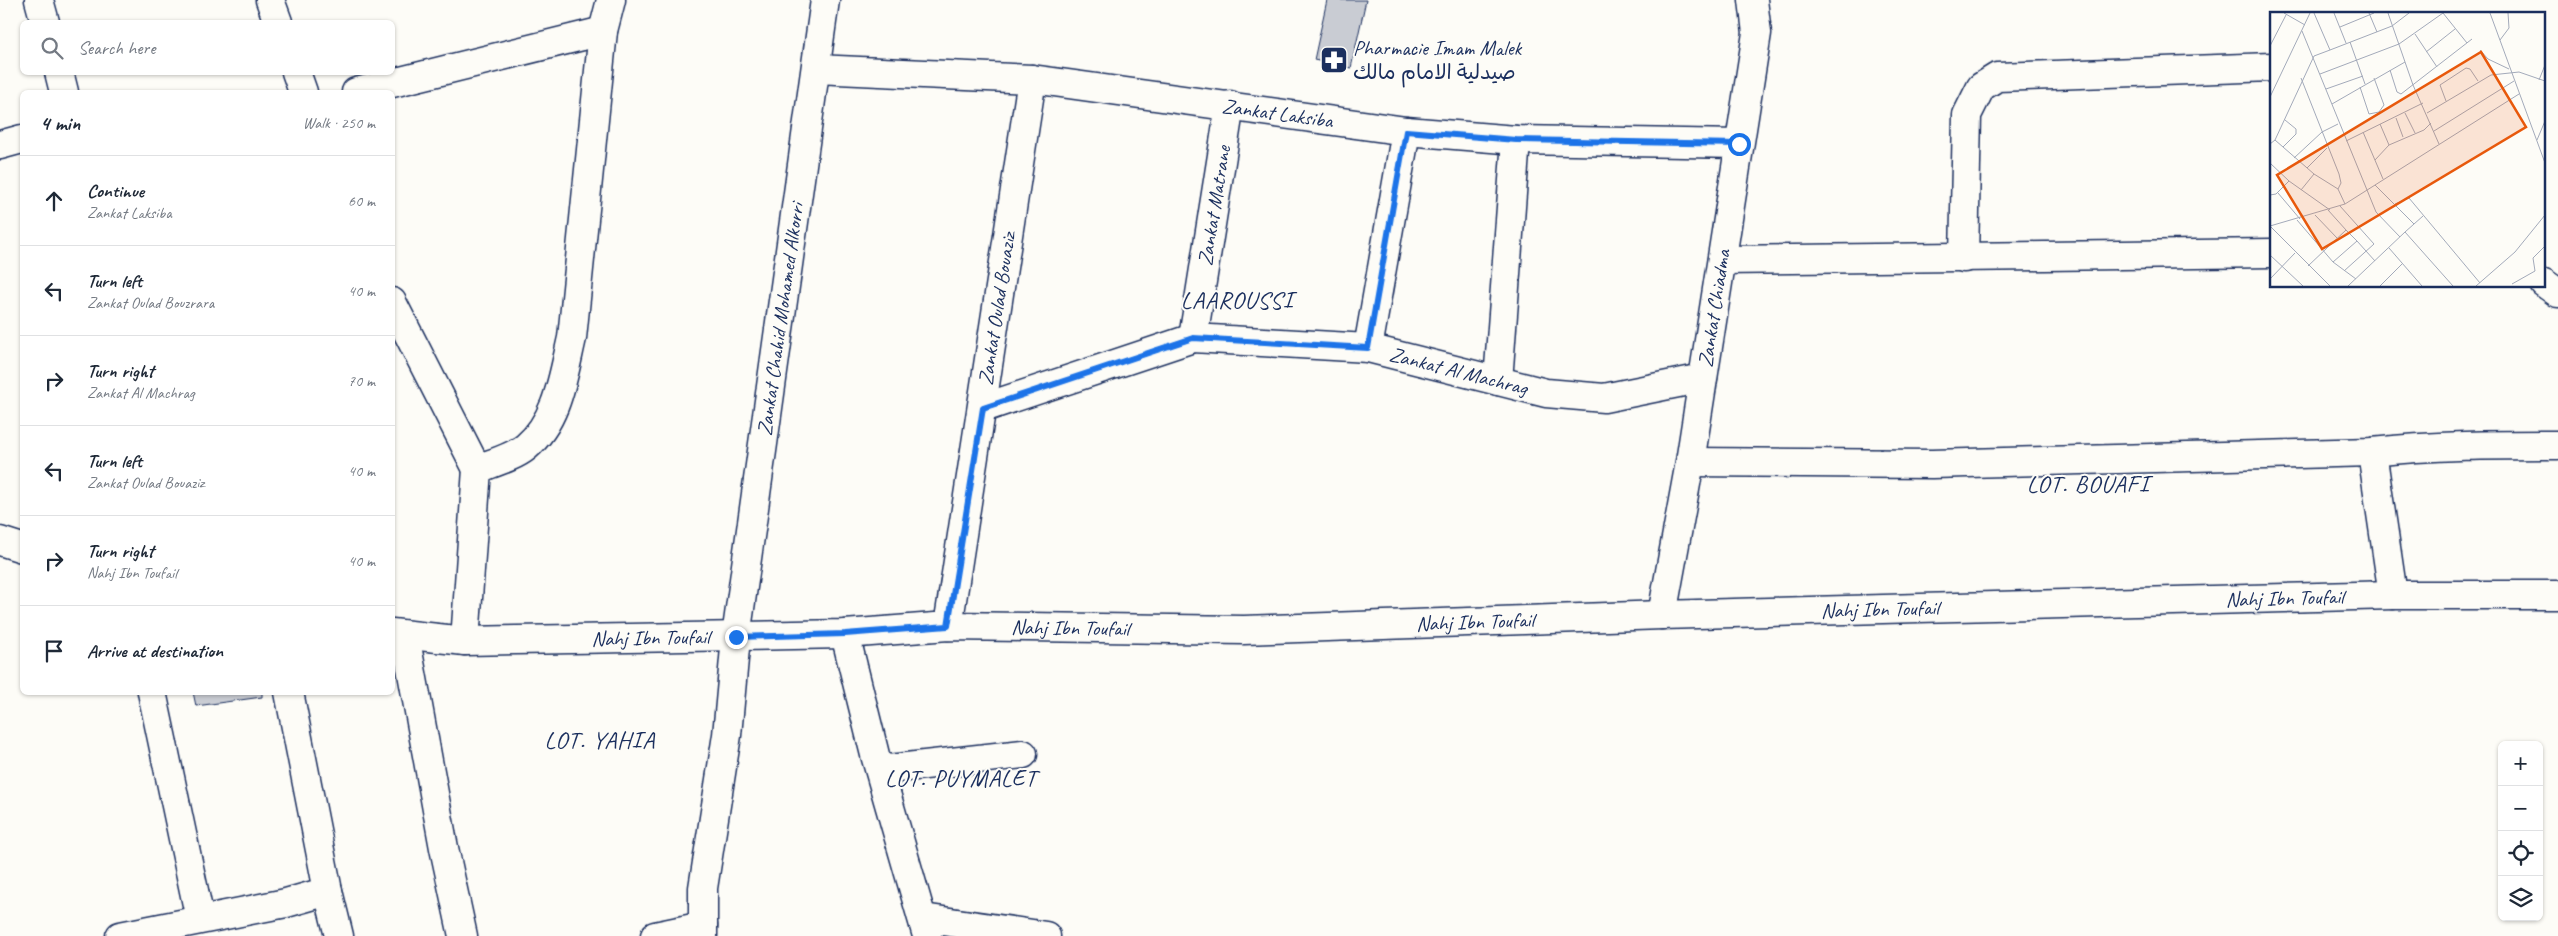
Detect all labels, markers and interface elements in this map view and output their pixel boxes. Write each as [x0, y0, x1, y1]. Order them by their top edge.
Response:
inset map [2270, 12, 2546, 288]
search box [20, 20, 395, 75]
icon: search [38, 34, 66, 62]
place label: Pharmacie Imam Malek صيدلية الامام مالك [1353, 35, 1523, 88]
text: Search here [78, 36, 155, 60]
pharmacy icon: Pharmacie Imam Malek صيدلية الامام مالك [1319, 45, 1349, 75]
street label: Zankat Laksiba [1221, 93, 1336, 134]
text: 4 min [40, 110, 80, 136]
text: Walk · 250 m [303, 113, 375, 133]
route start [1728, 133, 1751, 156]
street label: Zankat Matrane [1192, 143, 1237, 267]
text: Continue [87, 179, 144, 203]
icon: ahead [40, 187, 68, 215]
text: 60 m [348, 191, 375, 211]
street label: Zankat Chahid Mohamed Alkorri [751, 198, 810, 437]
text: Zankat Laksiba [87, 203, 172, 223]
street label: Zankat Oulad Bouaziz [972, 228, 1022, 387]
street label: Zankat Chiadma [1692, 246, 1736, 369]
text: Turn left [87, 269, 142, 293]
icon: left [40, 277, 68, 305]
text: 40 m [348, 281, 375, 301]
district label: LAAROUSSI [1181, 285, 1298, 315]
text: Zankat Oulad Bouzrara [87, 293, 214, 313]
street label: Zankat Al Machrag [1387, 341, 1532, 401]
text: Turn right [87, 359, 154, 383]
icon: right [40, 367, 68, 395]
text: 70 m [348, 371, 375, 391]
text: Zankat Al Machrag [87, 383, 195, 403]
text: Turn left [87, 449, 142, 473]
icon: left [40, 457, 68, 485]
text: 40 m [348, 461, 375, 481]
district label: LOT. BOUAFI [2027, 469, 2154, 499]
text: Zankat Oulad Bouaziz [87, 473, 204, 493]
text: Turn right [87, 539, 154, 563]
icon: right [40, 547, 68, 575]
text: 40 m [348, 551, 375, 571]
text: Nahj Ibn Toufail [87, 563, 177, 583]
street label: Nahj Ibn Toufail [2225, 583, 2348, 613]
street label: Nahj Ibn Toufail [1820, 594, 1943, 624]
street label: Nahj Ibn Toufail [1415, 606, 1538, 637]
street label: Nahj Ibn Toufail [1011, 614, 1133, 641]
street label: Nahj Ibn Toufail [591, 623, 713, 652]
route end [725, 626, 748, 649]
icon: arrive [40, 637, 68, 665]
text: Arrive at destination [87, 639, 223, 663]
district label: LOT. YAHIA [545, 725, 655, 755]
map controls [2498, 741, 2543, 921]
button: + [2498, 741, 2543, 786]
district label: LOT. PUYMALET [885, 763, 1041, 793]
button: − [2498, 786, 2543, 831]
button: locate [2498, 831, 2543, 876]
button: layers [2498, 876, 2543, 921]

